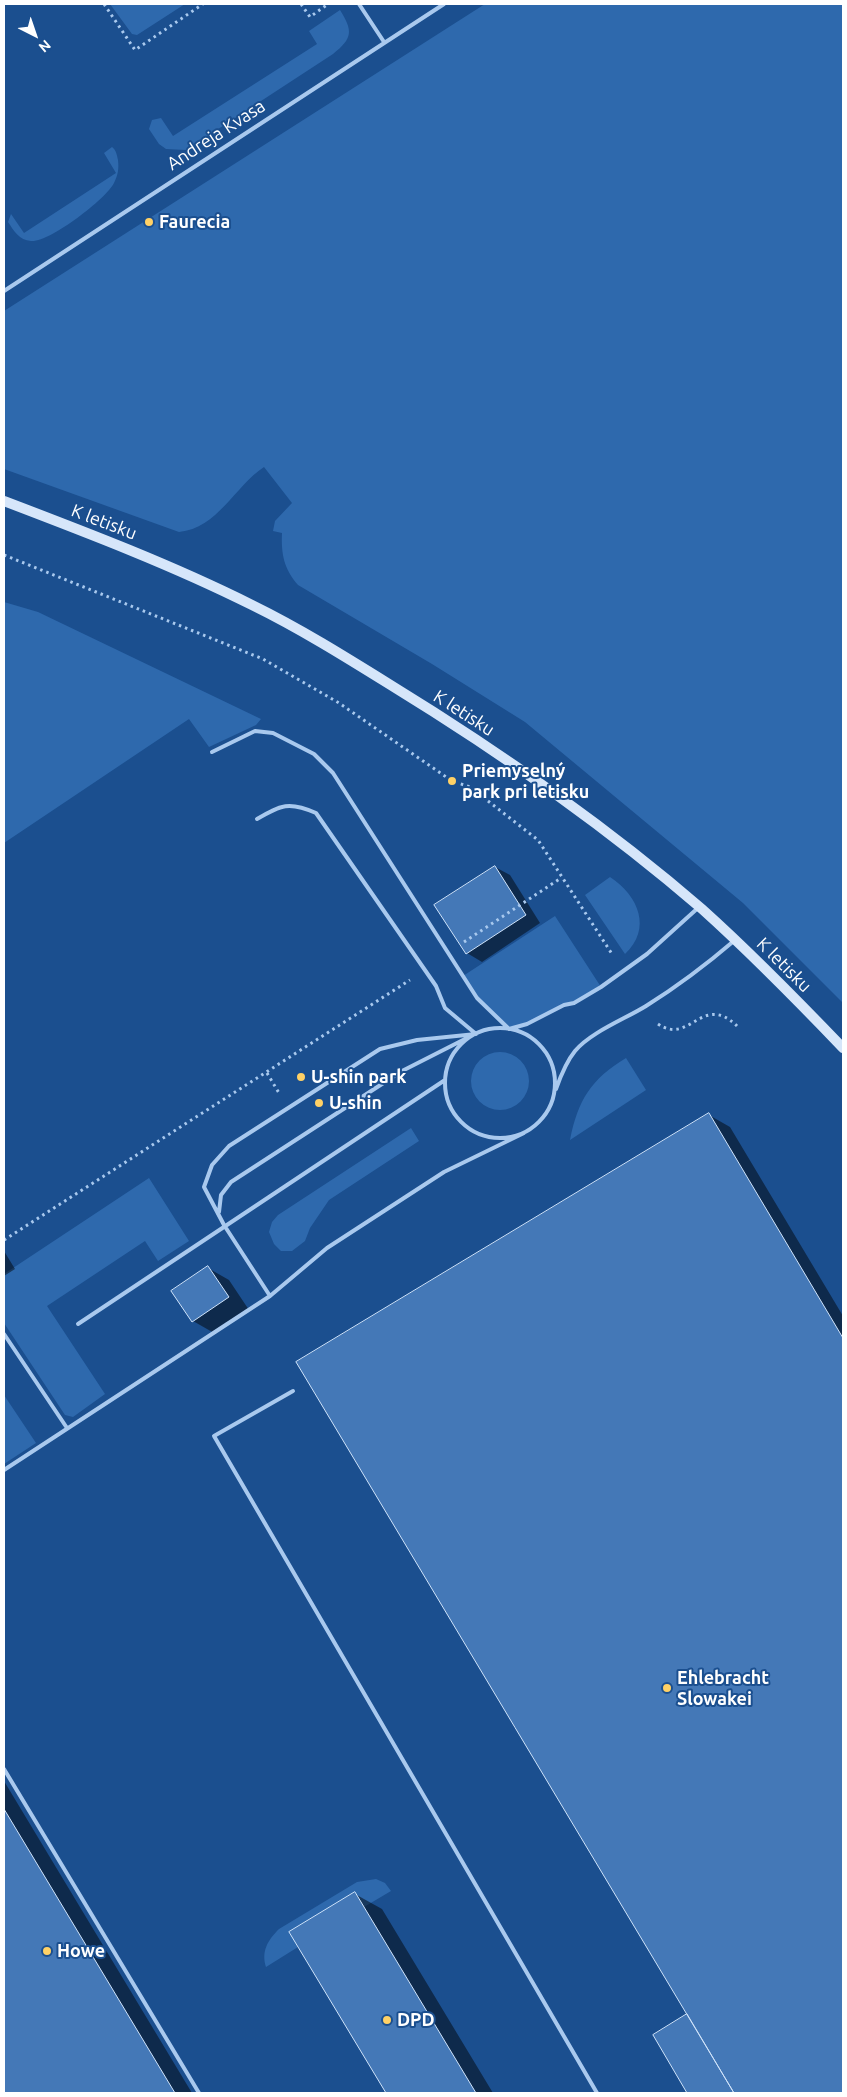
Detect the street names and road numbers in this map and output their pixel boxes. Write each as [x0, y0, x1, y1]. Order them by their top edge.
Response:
street label: Andreja Kvasa [163, 95, 269, 175]
street label: K letisku [68, 500, 140, 544]
street label: K letisku [429, 685, 499, 741]
street label: K letisku [752, 933, 816, 997]

